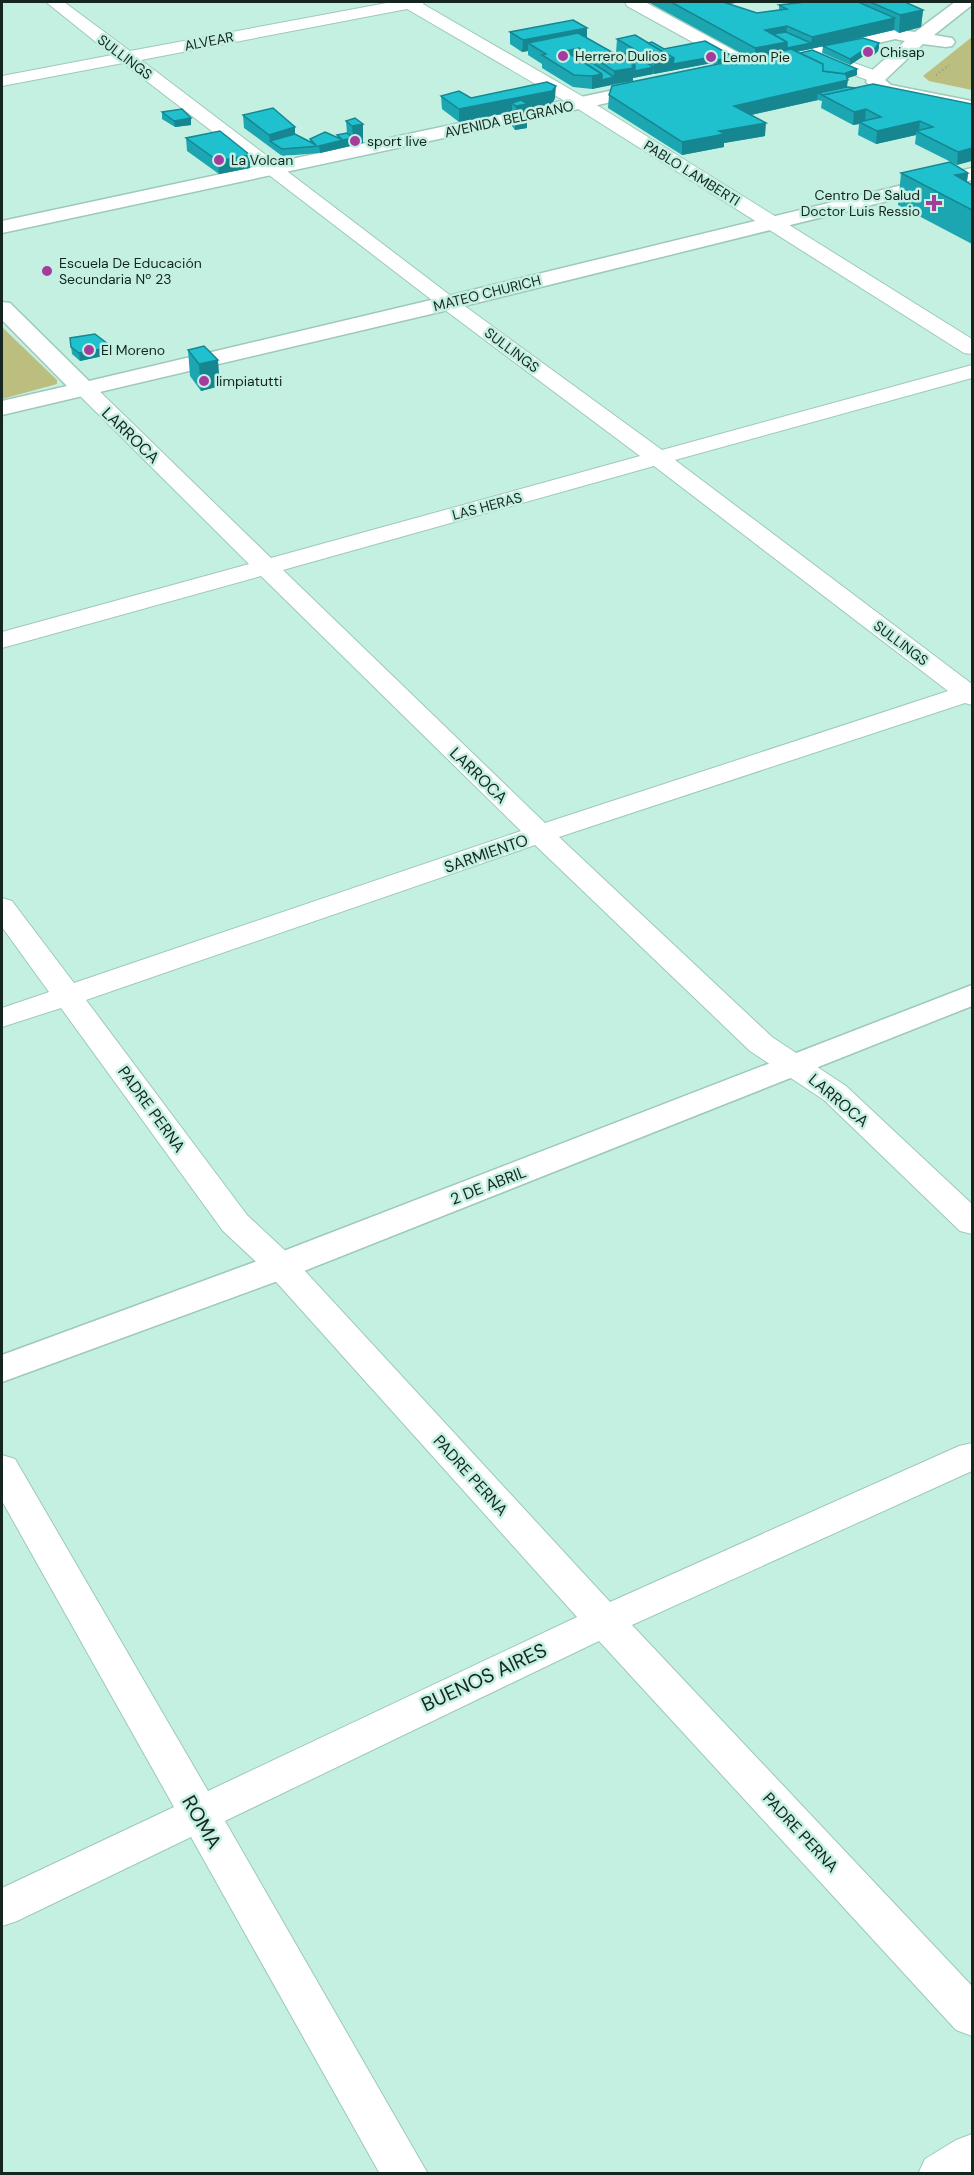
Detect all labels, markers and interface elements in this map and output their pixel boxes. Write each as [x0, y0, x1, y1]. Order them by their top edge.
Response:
street label: ALVEAR [183, 27, 235, 55]
street label: SULLINGS [94, 31, 156, 83]
place label: Chisap [880, 43, 925, 61]
marker: Chisap [861, 45, 875, 59]
place label: Herrero Dulios [575, 47, 667, 65]
place label: Lemon Pie [723, 48, 790, 66]
marker: Herrero Dulios [556, 49, 570, 63]
marker: Lemon Pie [704, 50, 718, 64]
street label: AVENIDA BELGRANO [443, 96, 575, 141]
place label: sport live [367, 132, 427, 150]
marker: sport live [348, 134, 362, 148]
street label: PABLO LAMBERTI [641, 136, 743, 210]
place label: La Volcan [231, 151, 293, 169]
marker: La Volcan [212, 153, 226, 167]
place label: Centro De Salud Doctor Luis Ressio [801, 186, 920, 220]
marker: Centro De Salud Doctor Luis Ressio [925, 194, 943, 212]
place label: Escuela De Educación Secundaria Nº 23 [59, 254, 202, 288]
marker: Escuela De Educación Secundaria Nº 23 [40, 264, 54, 278]
street label: MATEO CHURICH [431, 271, 543, 315]
street label: SULLINGS [481, 324, 543, 376]
place label: El Moreno [101, 341, 165, 359]
marker: El Moreno [82, 343, 96, 357]
place label: limpiatutti [216, 372, 282, 390]
marker: limpiatutti [197, 374, 211, 388]
street label: LARROCA [97, 403, 164, 468]
street label: LAS HERAS [450, 488, 524, 524]
street label: SULLINGS [870, 617, 932, 669]
street label: LARROCA [445, 743, 512, 808]
street label: SARMIENTO [441, 829, 531, 878]
street label: PADRE PERNA [113, 1062, 190, 1157]
street label: LARROCA [804, 1069, 873, 1132]
street label: 2 DE ABRIL [447, 1161, 529, 1210]
street label: PADRE PERNA [429, 1430, 513, 1520]
street label: BUENOS AIRES [417, 1637, 551, 1717]
street label: PADRE PERNA [758, 1788, 843, 1877]
street label: ROMA [176, 1791, 228, 1853]

